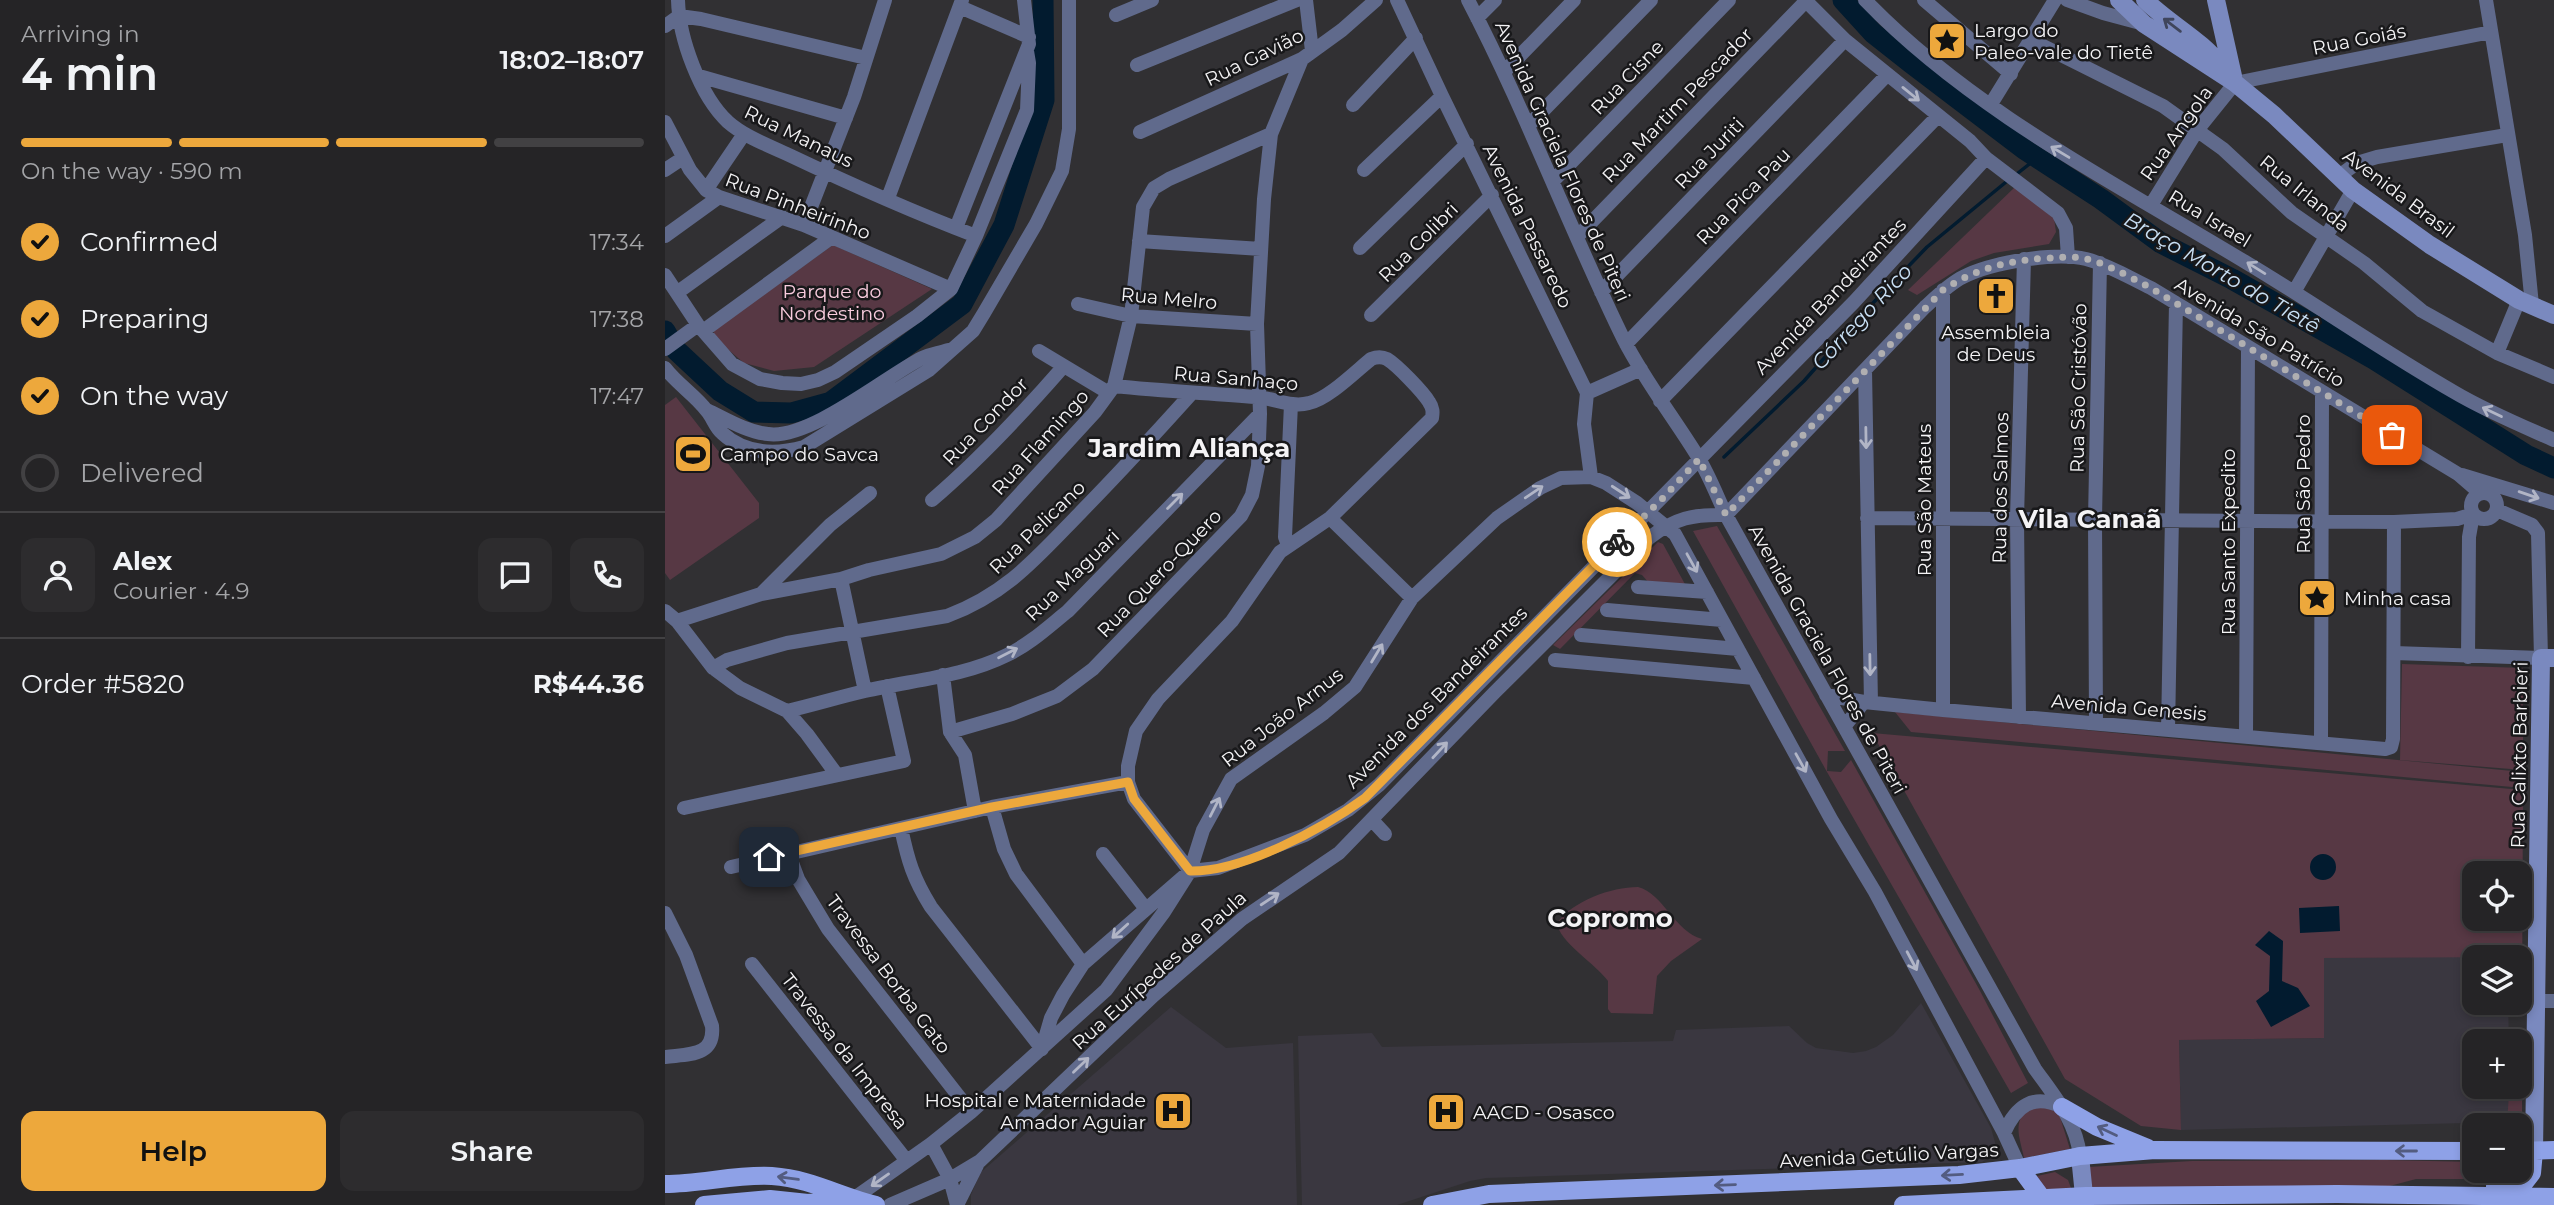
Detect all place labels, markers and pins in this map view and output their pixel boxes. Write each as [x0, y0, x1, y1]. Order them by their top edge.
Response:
place label: Largo do Paleo-vale do Tietê [1974, 19, 2153, 64]
place icon: Largo do Paleo-vale do Tietê [1926, 20, 1968, 62]
church icon: Assembleia de Deus [1975, 275, 2017, 317]
place label: Assembleia de Deus [1941, 321, 2051, 366]
pin [2362, 405, 2422, 465]
sports icon: Campo do Savca [672, 433, 714, 475]
place label: Campo do Savca [720, 443, 879, 466]
place icon: Minha casa [2296, 577, 2338, 619]
place label: Minha casa [2344, 587, 2452, 610]
pin [739, 827, 799, 887]
place label: Hospital e Maternidade Amador Aguiar [924, 1089, 1146, 1134]
hospital icon: Hospital e Maternidade Amador Aguiar [1152, 1090, 1194, 1132]
hospital icon: AACD - Osasco [1425, 1091, 1467, 1133]
place label: AACD - Osasco [1473, 1101, 1615, 1124]

